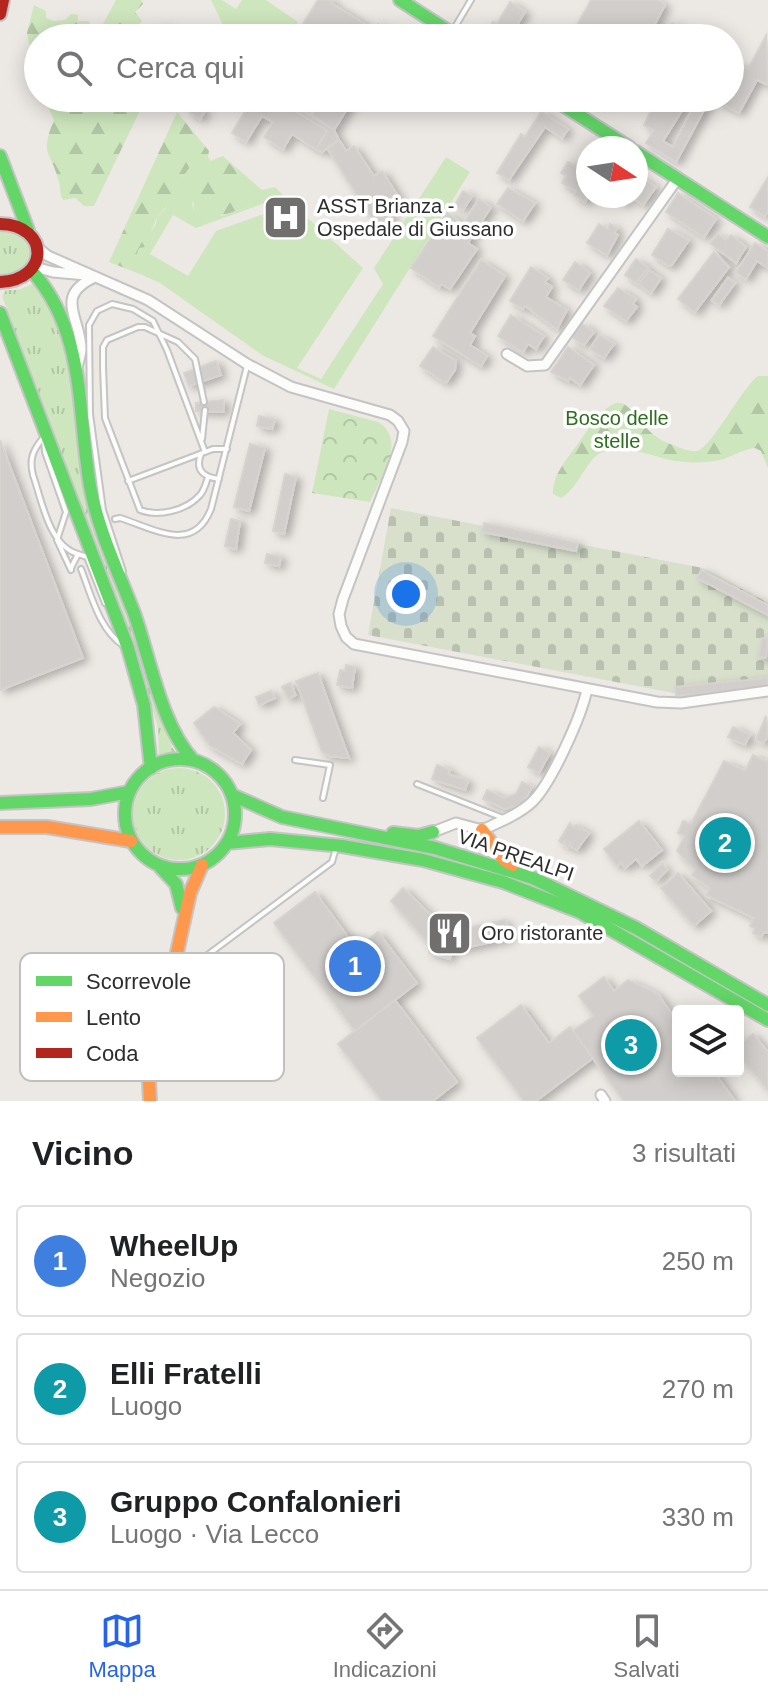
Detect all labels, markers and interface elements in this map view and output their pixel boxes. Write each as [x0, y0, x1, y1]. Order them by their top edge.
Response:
search box [24, 24, 744, 112]
icon: search [52, 46, 96, 90]
text: Cerca qui [116, 51, 244, 84]
north arrow [576, 136, 648, 208]
hospital icon: ASST Brianza - Ospedale di Giussano [262, 193, 310, 241]
place label: ASST Brianza - Ospedale di Giussano [317, 195, 514, 240]
park label: Bosco delle stelle [565, 407, 669, 452]
your location [386, 574, 426, 614]
pin: 2 [699, 813, 751, 873]
street label: VIA PREALPI [455, 825, 577, 885]
restaurant icon: Oro ristorante [426, 909, 474, 957]
place label: Oro ristorante [481, 922, 603, 944]
pin: 1 [329, 936, 381, 996]
legend [20, 953, 284, 1081]
text: Scorrevole [86, 969, 191, 994]
text: Lento [86, 1005, 141, 1030]
map controls [672, 1005, 744, 1077]
button: layers [672, 1005, 744, 1077]
pin: 3 [605, 1015, 657, 1075]
text: Coda [86, 1041, 139, 1066]
text: Vicino [32, 1134, 133, 1172]
text: 3 risultati [632, 1138, 736, 1168]
text: WheelUp [110, 1229, 238, 1262]
text: 1 [53, 1246, 67, 1276]
text: 250 m [662, 1246, 734, 1276]
text: Negozio [110, 1263, 205, 1293]
text: Elli Fratelli [110, 1357, 262, 1390]
text: 2 [53, 1374, 67, 1404]
text: 270 m [662, 1374, 734, 1404]
text: Luogo [110, 1391, 182, 1421]
text: Gruppo Confalonieri [110, 1485, 402, 1518]
text: 3 [53, 1502, 67, 1532]
text: 330 m [662, 1502, 734, 1532]
text: Luogo · Via Lecco [110, 1519, 319, 1549]
tab: Mappa [88, 1609, 156, 1683]
tab: Indicazioni [333, 1609, 437, 1683]
tab: Salvati [614, 1609, 680, 1683]

